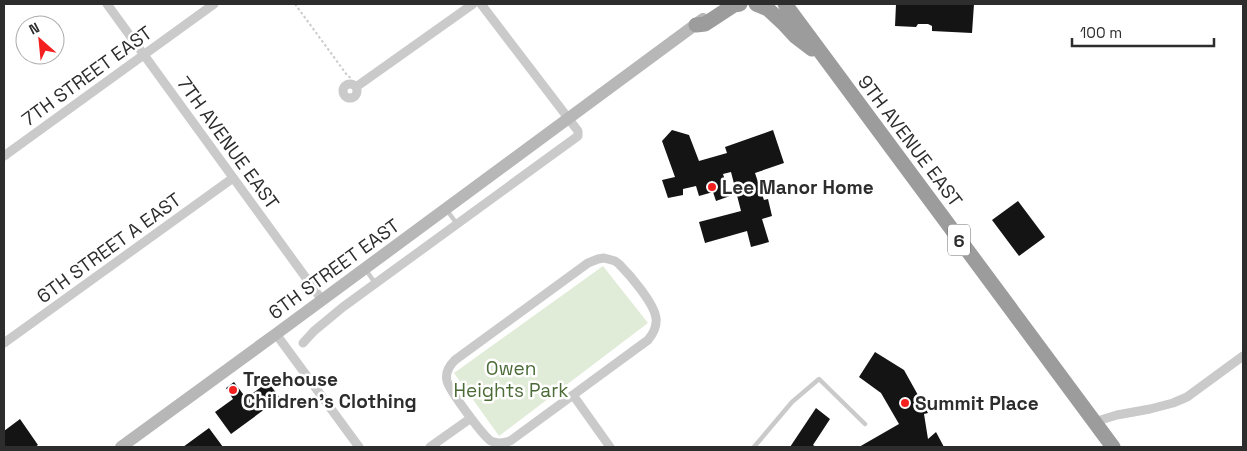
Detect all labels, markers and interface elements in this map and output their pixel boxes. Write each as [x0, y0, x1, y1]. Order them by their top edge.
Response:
north arrow [15, 15, 65, 65]
scale bar [1072, 15, 1214, 47]
text: N [26, 18, 42, 39]
street label: 7TH STREET EAST [17, 20, 157, 132]
text: 100 m [1080, 23, 1122, 42]
street label: 9TH AVENUE EAST [852, 70, 968, 212]
street label: 7TH AVENUE EAST [171, 72, 285, 214]
place label: Lee Manor Home [722, 175, 874, 200]
marker: Lee Manor Home [706, 181, 718, 193]
street label: 6TH STREET A EAST [32, 187, 186, 309]
street label: 6TH STREET EAST [263, 213, 405, 325]
road number: 6 [948, 224, 970, 256]
park label: Owen Heights Park [453, 356, 569, 403]
place label: Treehouse Children's Clothing [243, 367, 417, 414]
marker: Treehouse Children's Clothing [227, 384, 239, 396]
place label: Summit Place [915, 391, 1039, 416]
marker: Summit Place [899, 397, 911, 409]

